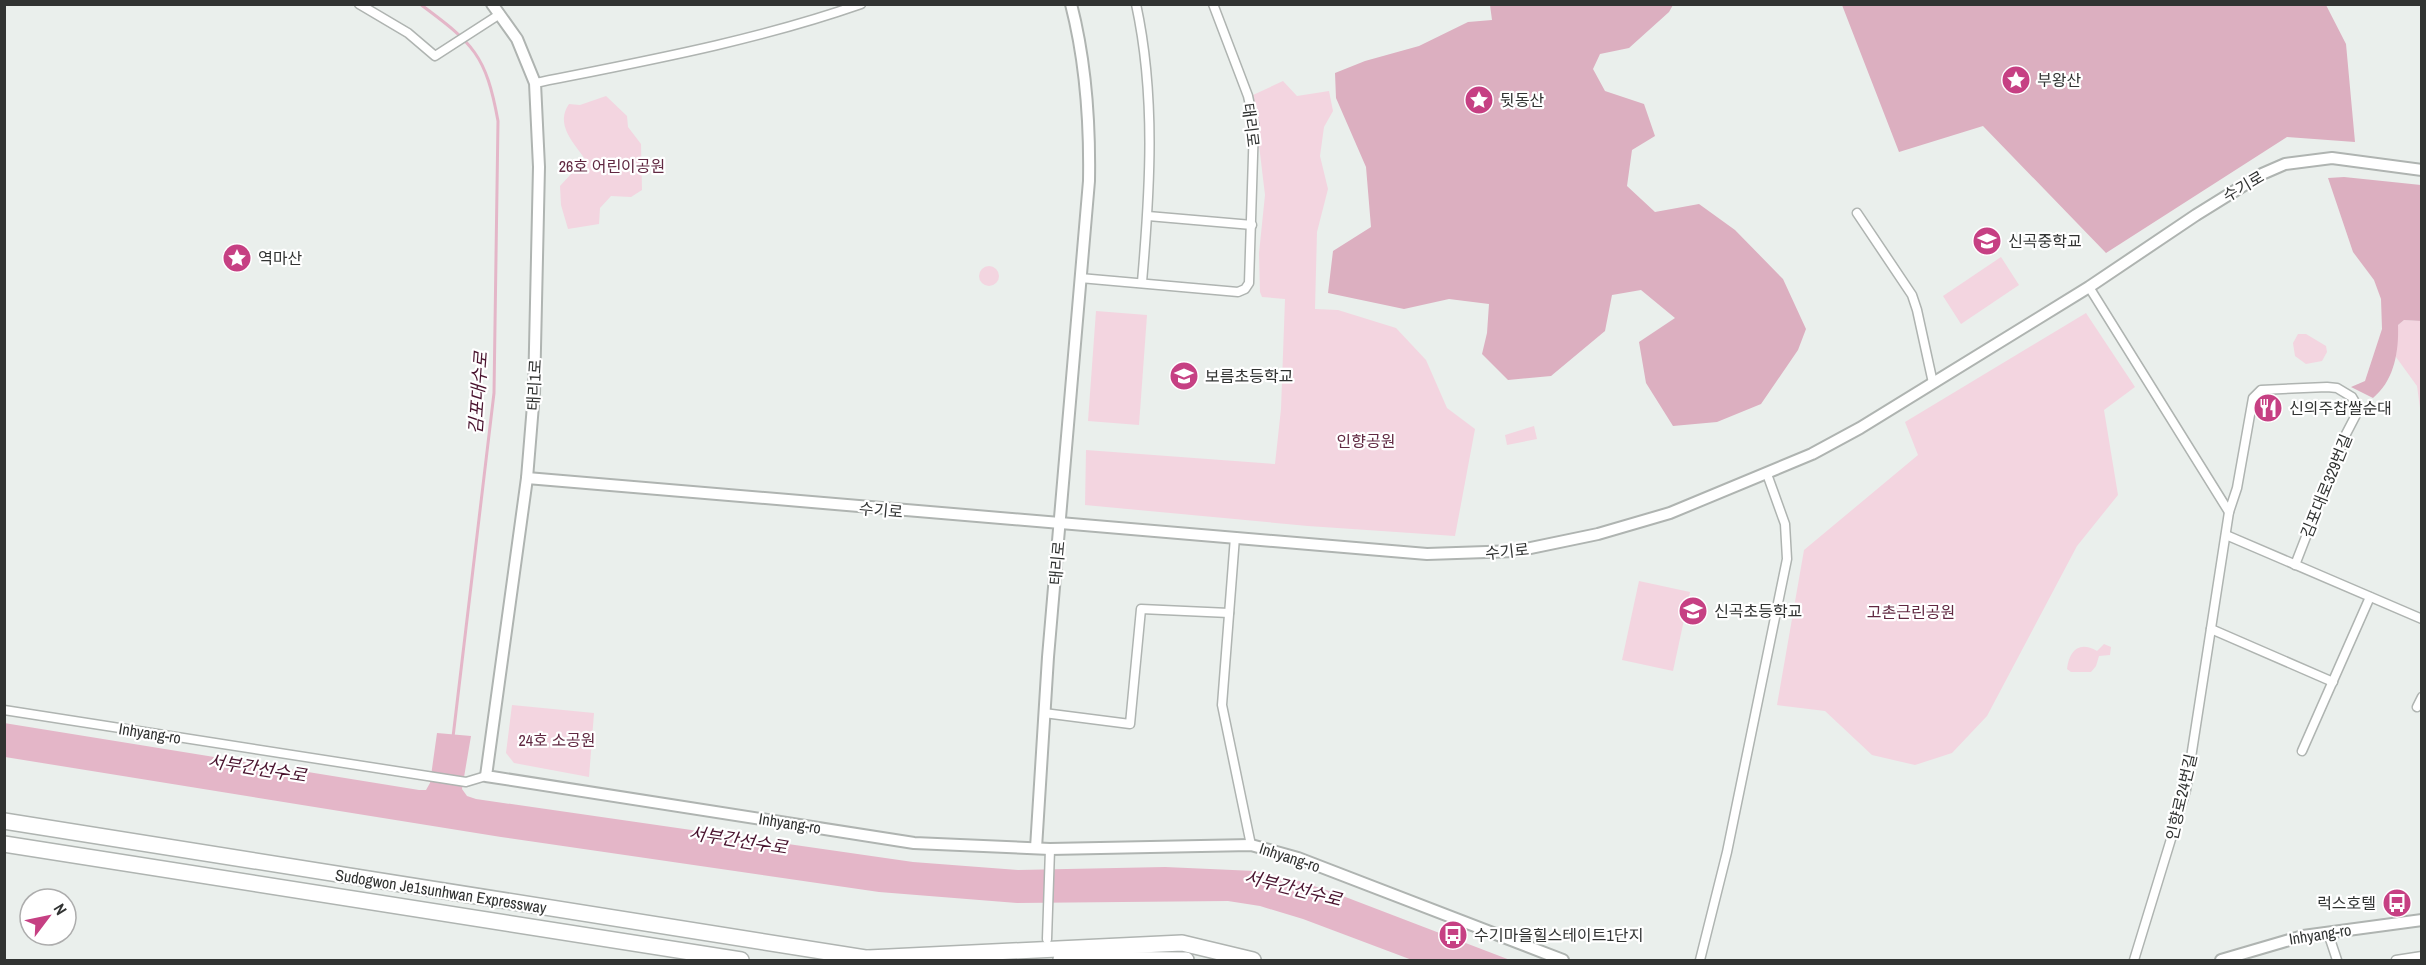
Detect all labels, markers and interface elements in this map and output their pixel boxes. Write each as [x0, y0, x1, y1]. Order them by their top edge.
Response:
place icon: 부왕산 [2000, 64, 2032, 96]
place label: 부왕산 [2037, 69, 2081, 91]
place icon: 뒷동산 [1463, 84, 1495, 116]
place label: 뒷동산 [1500, 89, 1544, 111]
street label: 태리로 [1237, 102, 1265, 149]
park label: 26호 어린이공원 [559, 155, 665, 177]
street label: 수기로 [2218, 165, 2268, 207]
school or university icon: 신곡중학교 [1971, 225, 2003, 257]
place label: 신곡중학교 [2008, 230, 2082, 252]
place icon: 역마산 [221, 242, 253, 274]
place label: 역마산 [258, 247, 302, 269]
water label: 김포대수로 [463, 349, 493, 435]
street label: 태리1로 [522, 358, 546, 411]
school or university icon: 보름초등학교 [1168, 360, 1200, 392]
place label: 보름초등학교 [1205, 365, 1293, 387]
restaurant icon: 신의주찹쌀순대 [2252, 392, 2284, 424]
place label: 신의주찹쌀순대 [2289, 397, 2392, 419]
park label: 인향공원 [1337, 430, 1395, 452]
street label: 김포대로329번길 [2295, 431, 2357, 541]
street label: 수기로 [858, 497, 904, 523]
street label: 수기로 [1484, 538, 1530, 564]
street label: 태리로 [1044, 540, 1070, 586]
school or university icon: 신곡초등학교 [1677, 595, 1709, 627]
place label: 신곡초등학교 [1714, 600, 1802, 622]
park label: 고촌근린공원 [1867, 601, 1955, 623]
street label: Inhyang-ro [117, 717, 183, 749]
park label: 24호 소공원 [518, 729, 596, 751]
water label: 서부간선수로 [206, 748, 309, 788]
street label: 인향로24번길 [2160, 752, 2202, 842]
street label: Inhyang-ro [757, 807, 823, 839]
water label: 서부간선수로 [687, 820, 790, 860]
street label: Inhyang-ro [1257, 837, 1323, 877]
street label: Sudogwon Je1sunhwan Expressway [334, 863, 549, 919]
water label: 서부간선수로 [1242, 864, 1346, 912]
north arrow [18, 887, 78, 947]
bus stop icon: 럭스호텔 [2381, 887, 2413, 919]
place label: 럭스호텔 [2317, 892, 2376, 914]
text: N [49, 899, 73, 919]
street label: Inhyang-ro [2287, 918, 2353, 950]
bus stop icon: 수기마을힐스테이트1단지 [1437, 919, 1469, 951]
place label: 수기마을힐스테이트1단지 [1474, 924, 1643, 946]

